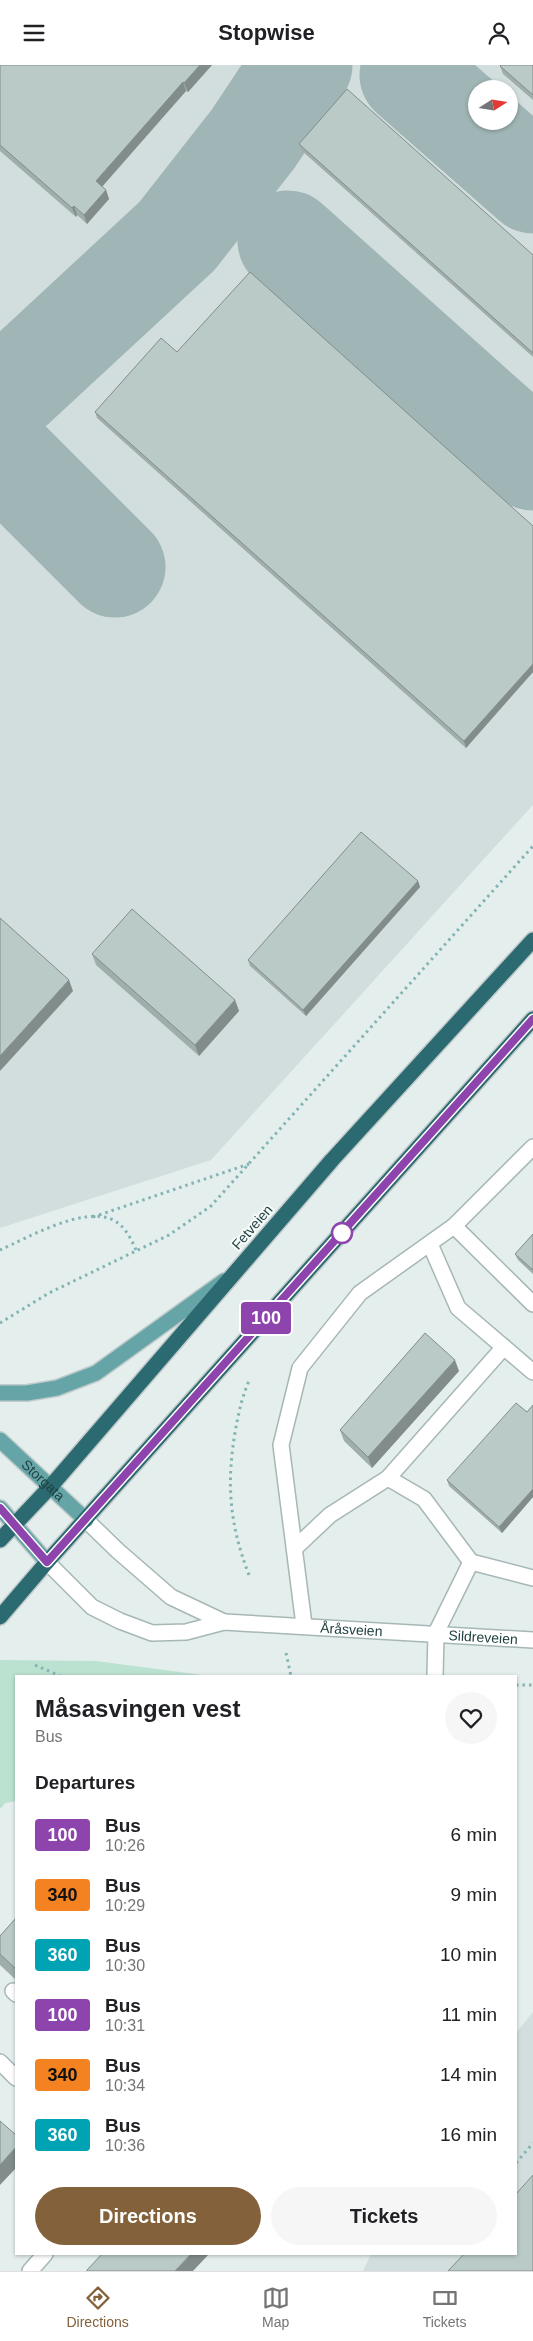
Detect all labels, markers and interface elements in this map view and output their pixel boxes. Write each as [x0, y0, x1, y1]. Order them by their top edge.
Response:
icon: menu [20, 19, 48, 47]
icon: person [485, 19, 513, 47]
text: Stopwise [218, 20, 315, 45]
north arrow [468, 80, 518, 130]
map controls [468, 80, 518, 130]
street label: Fetveien [228, 1201, 276, 1253]
unlabelled marker [331, 1222, 353, 1244]
line badge: 100 [237, 1302, 295, 1334]
text: 100 [251, 1308, 281, 1328]
street label: Storgata [18, 1456, 68, 1504]
street label: Åråsveien [320, 1620, 383, 1639]
street label: Sildreveien [448, 1627, 518, 1647]
button: heart [445, 1692, 497, 1744]
text: Måsasvingen vest [35, 1695, 240, 1722]
text: Bus [35, 1728, 63, 1745]
text: Departures [35, 1772, 135, 1793]
text: Bus [105, 1815, 141, 1836]
text: 6 min [451, 1824, 497, 1845]
text: 100 [47, 1825, 78, 1845]
text: 10:26 [105, 1837, 145, 1854]
text: Bus [105, 1875, 141, 1896]
text: 9 min [451, 1884, 497, 1905]
text: 340 [47, 1885, 78, 1905]
text: 10:29 [105, 1897, 145, 1914]
text: Bus [105, 1935, 141, 1956]
text: 10 min [440, 1944, 497, 1965]
text: 360 [47, 1945, 78, 1965]
text: 10:30 [105, 1957, 145, 1974]
text: Bus [105, 1995, 141, 2016]
text: 11 min [441, 2004, 497, 2025]
text: 100 [47, 2005, 78, 2025]
text: 10:31 [105, 2017, 145, 2034]
text: Bus [105, 2055, 141, 2076]
text: 14 min [440, 2064, 497, 2085]
text: 340 [47, 2065, 78, 2085]
text: 10:34 [105, 2077, 145, 2094]
text: Bus [105, 2115, 141, 2136]
text: 16 min [440, 2124, 497, 2145]
text: 360 [47, 2125, 78, 2145]
text: 10:36 [105, 2137, 145, 2154]
button: Directions [35, 2187, 261, 2245]
button: Tickets [271, 2187, 497, 2245]
tab: Directions [66, 2284, 129, 2330]
tab: Map [262, 2284, 290, 2330]
tab: Tickets [423, 2284, 467, 2330]

